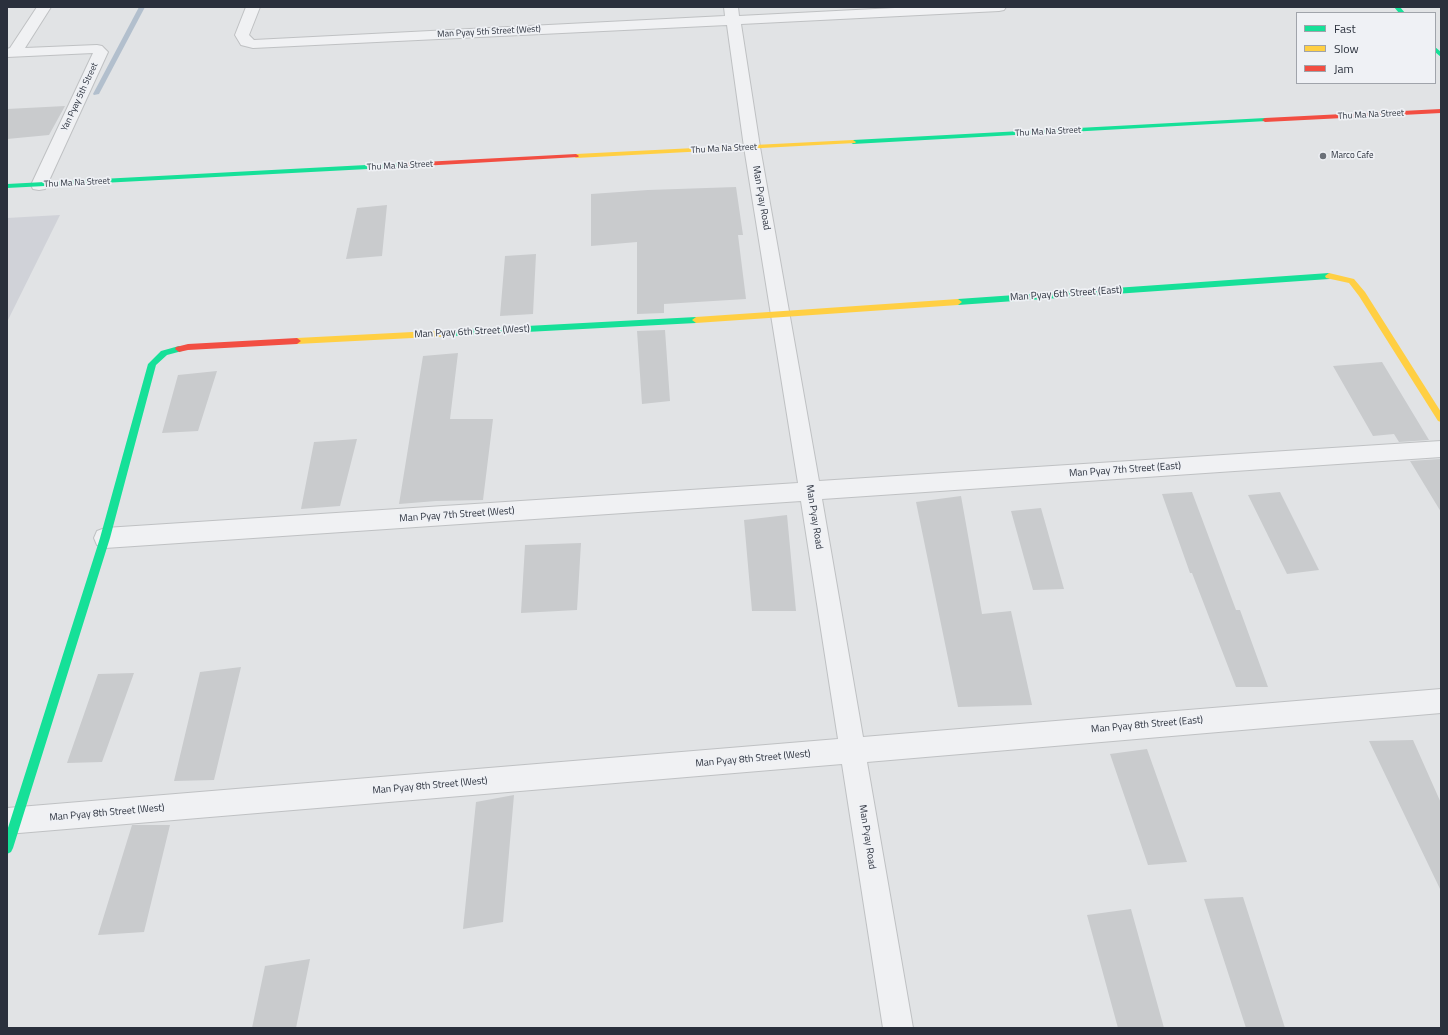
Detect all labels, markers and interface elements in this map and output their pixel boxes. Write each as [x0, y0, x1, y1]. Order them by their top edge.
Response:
legend [1296, 12, 1436, 84]
text: Fast [1334, 19, 1356, 38]
street label: Man Pyay 5th Street (West) [437, 24, 541, 40]
text: Slow [1334, 39, 1359, 58]
text: Jam [1334, 59, 1354, 78]
street label: Yan Pyay 5th Street [59, 61, 101, 133]
street label: Thu Ma Na Street [1338, 108, 1404, 122]
street label: Thu Ma Na Street [1015, 125, 1081, 139]
street label: Thu Ma Na Street [691, 142, 757, 156]
marker: Marco Cafe [1318, 151, 1328, 161]
place label: Marco Cafe [1331, 151, 1374, 161]
street label: Thu Ma Na Street [367, 159, 433, 173]
street label: Man Pyay Road [749, 165, 773, 231]
street label: Thu Ma Na Street [44, 176, 110, 190]
street label: Man Pyay 6th Street (East) [1010, 284, 1122, 304]
street label: Man Pyay 6th Street (West) [414, 323, 530, 341]
street label: Man Pyay 7th Street (East) [1069, 460, 1181, 480]
street label: Man Pyay Road [803, 484, 825, 550]
street label: Man Pyay 7th Street (West) [399, 505, 515, 525]
street label: Man Pyay 8th Street (East) [1091, 714, 1203, 736]
street label: Man Pyay 8th Street (West) [695, 748, 811, 770]
street label: Man Pyay 8th Street (West) [372, 775, 488, 797]
street label: Man Pyay 8th Street (West) [49, 802, 165, 824]
street label: Man Pyay Road [856, 804, 878, 870]

